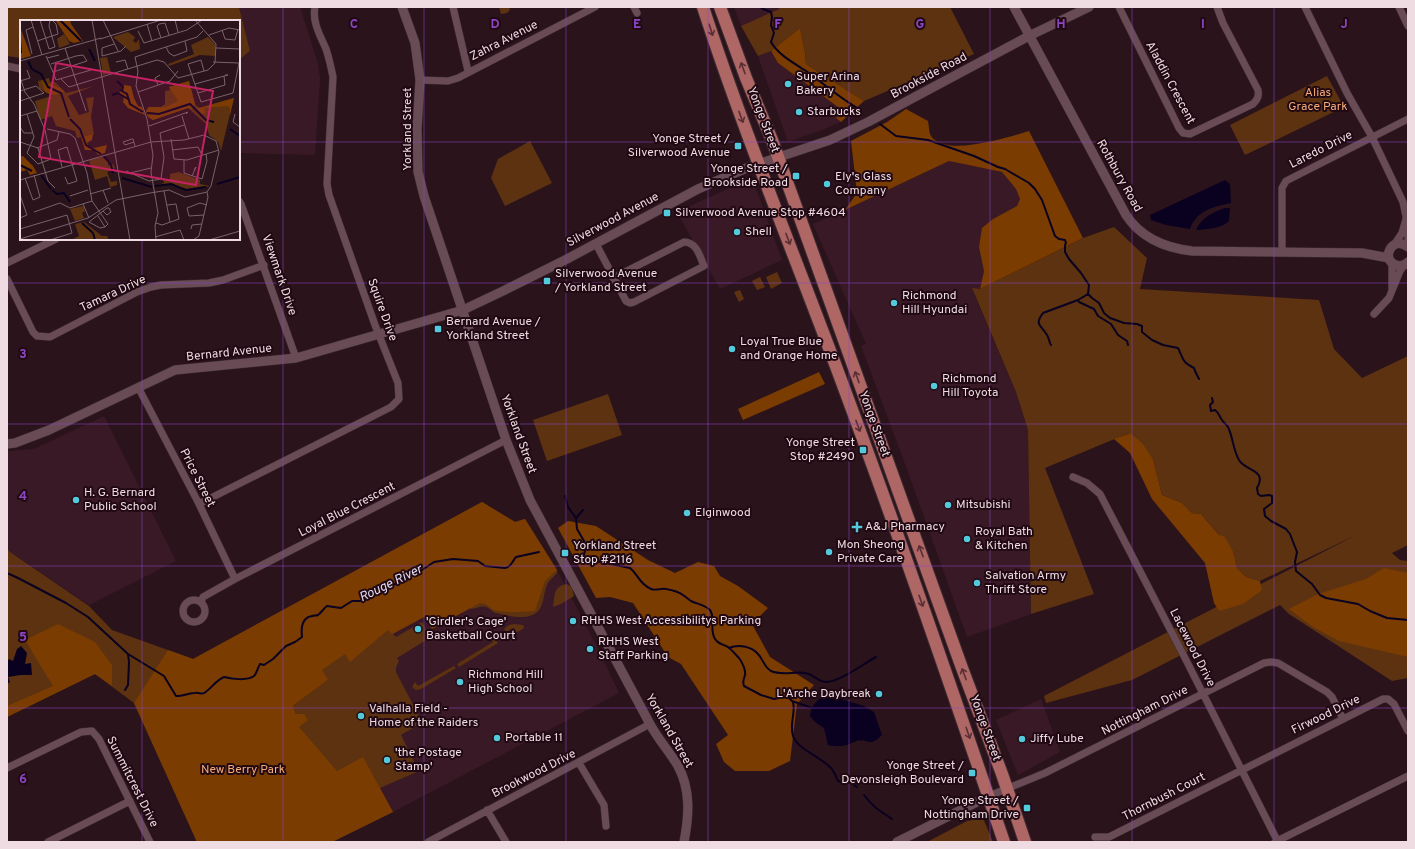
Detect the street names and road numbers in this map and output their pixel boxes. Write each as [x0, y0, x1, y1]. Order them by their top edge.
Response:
street label: Zahra Avenue [467, 17, 541, 65]
street label: Aladdin Crescent [1141, 39, 1199, 127]
street label: Brookside Road [888, 49, 970, 103]
street label: Yonge Street [743, 85, 783, 155]
street label: Yorkland Street [400, 87, 416, 171]
street label: Laredo Drive [1287, 127, 1355, 173]
street label: Rothbury Road [1092, 137, 1146, 215]
street label: Silverwood Avenue [564, 189, 662, 251]
street label: Viewmark Drive [258, 232, 300, 318]
street label: Tamara Drive [77, 272, 149, 316]
street label: Squire Drive [363, 276, 401, 344]
street label: Bernard Avenue [185, 341, 273, 365]
street label: Yonge Street [855, 389, 893, 459]
street label: Yorkland Street [496, 392, 540, 476]
street label: Price Street [175, 446, 219, 510]
street label: Loyal Blue Crescent [296, 479, 398, 541]
street label: Lacewood Drive [1165, 606, 1219, 690]
street label: Nottingham Drive [1099, 682, 1191, 740]
street label: Yorkland Street [641, 691, 697, 771]
street label: Firwood Drive [1289, 691, 1363, 739]
street label: Yonge Street [966, 693, 1004, 763]
street label: Summitcrest Drive [102, 734, 162, 830]
street label: Brookwood Drive [489, 746, 579, 802]
street label: Thornbush Court [1120, 769, 1208, 825]

